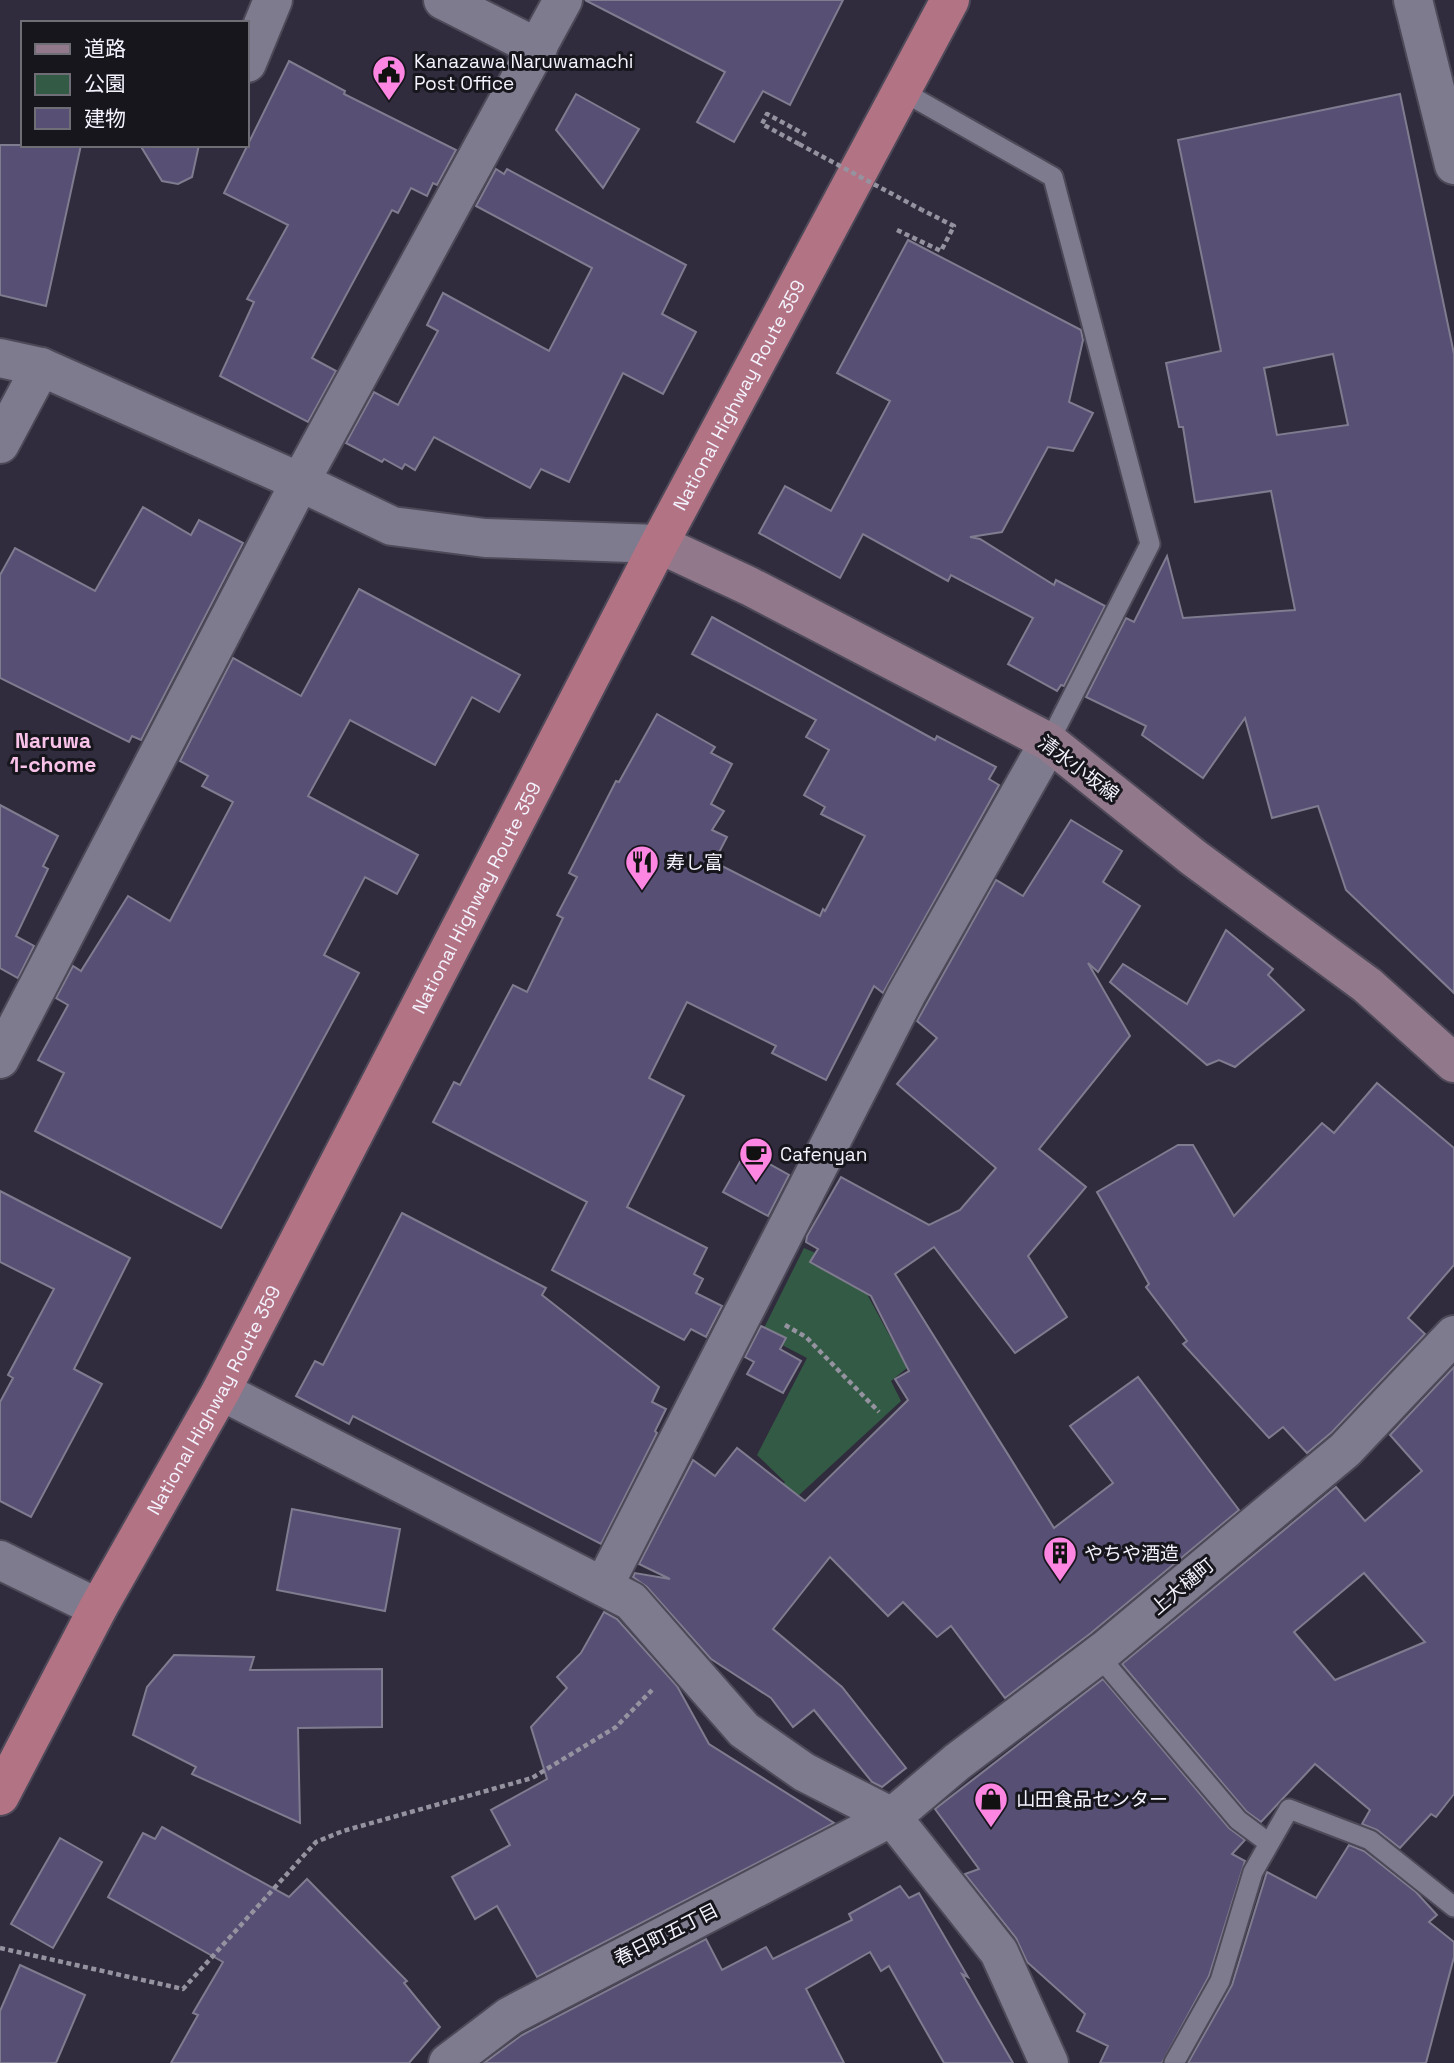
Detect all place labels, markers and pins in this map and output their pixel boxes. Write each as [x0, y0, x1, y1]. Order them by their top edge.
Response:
place label: Kanazawa Naruwamachi Post Office [414, 49, 634, 96]
public building icon: Kanazawa Naruwamachi Post Office [370, 53, 408, 102]
restaurant icon: 寿し富 [623, 843, 661, 892]
place label: 寿し富 [666, 850, 723, 875]
cafe icon: Cafenyan [737, 1135, 775, 1184]
place label: Cafenyan [780, 1142, 867, 1167]
building icon: やちや酒造 [1041, 1534, 1079, 1583]
place label: やちや酒造 [1084, 1541, 1179, 1566]
shop icon: 山田食品センター [972, 1780, 1010, 1829]
place label: 山田食品センター [1016, 1787, 1168, 1812]

